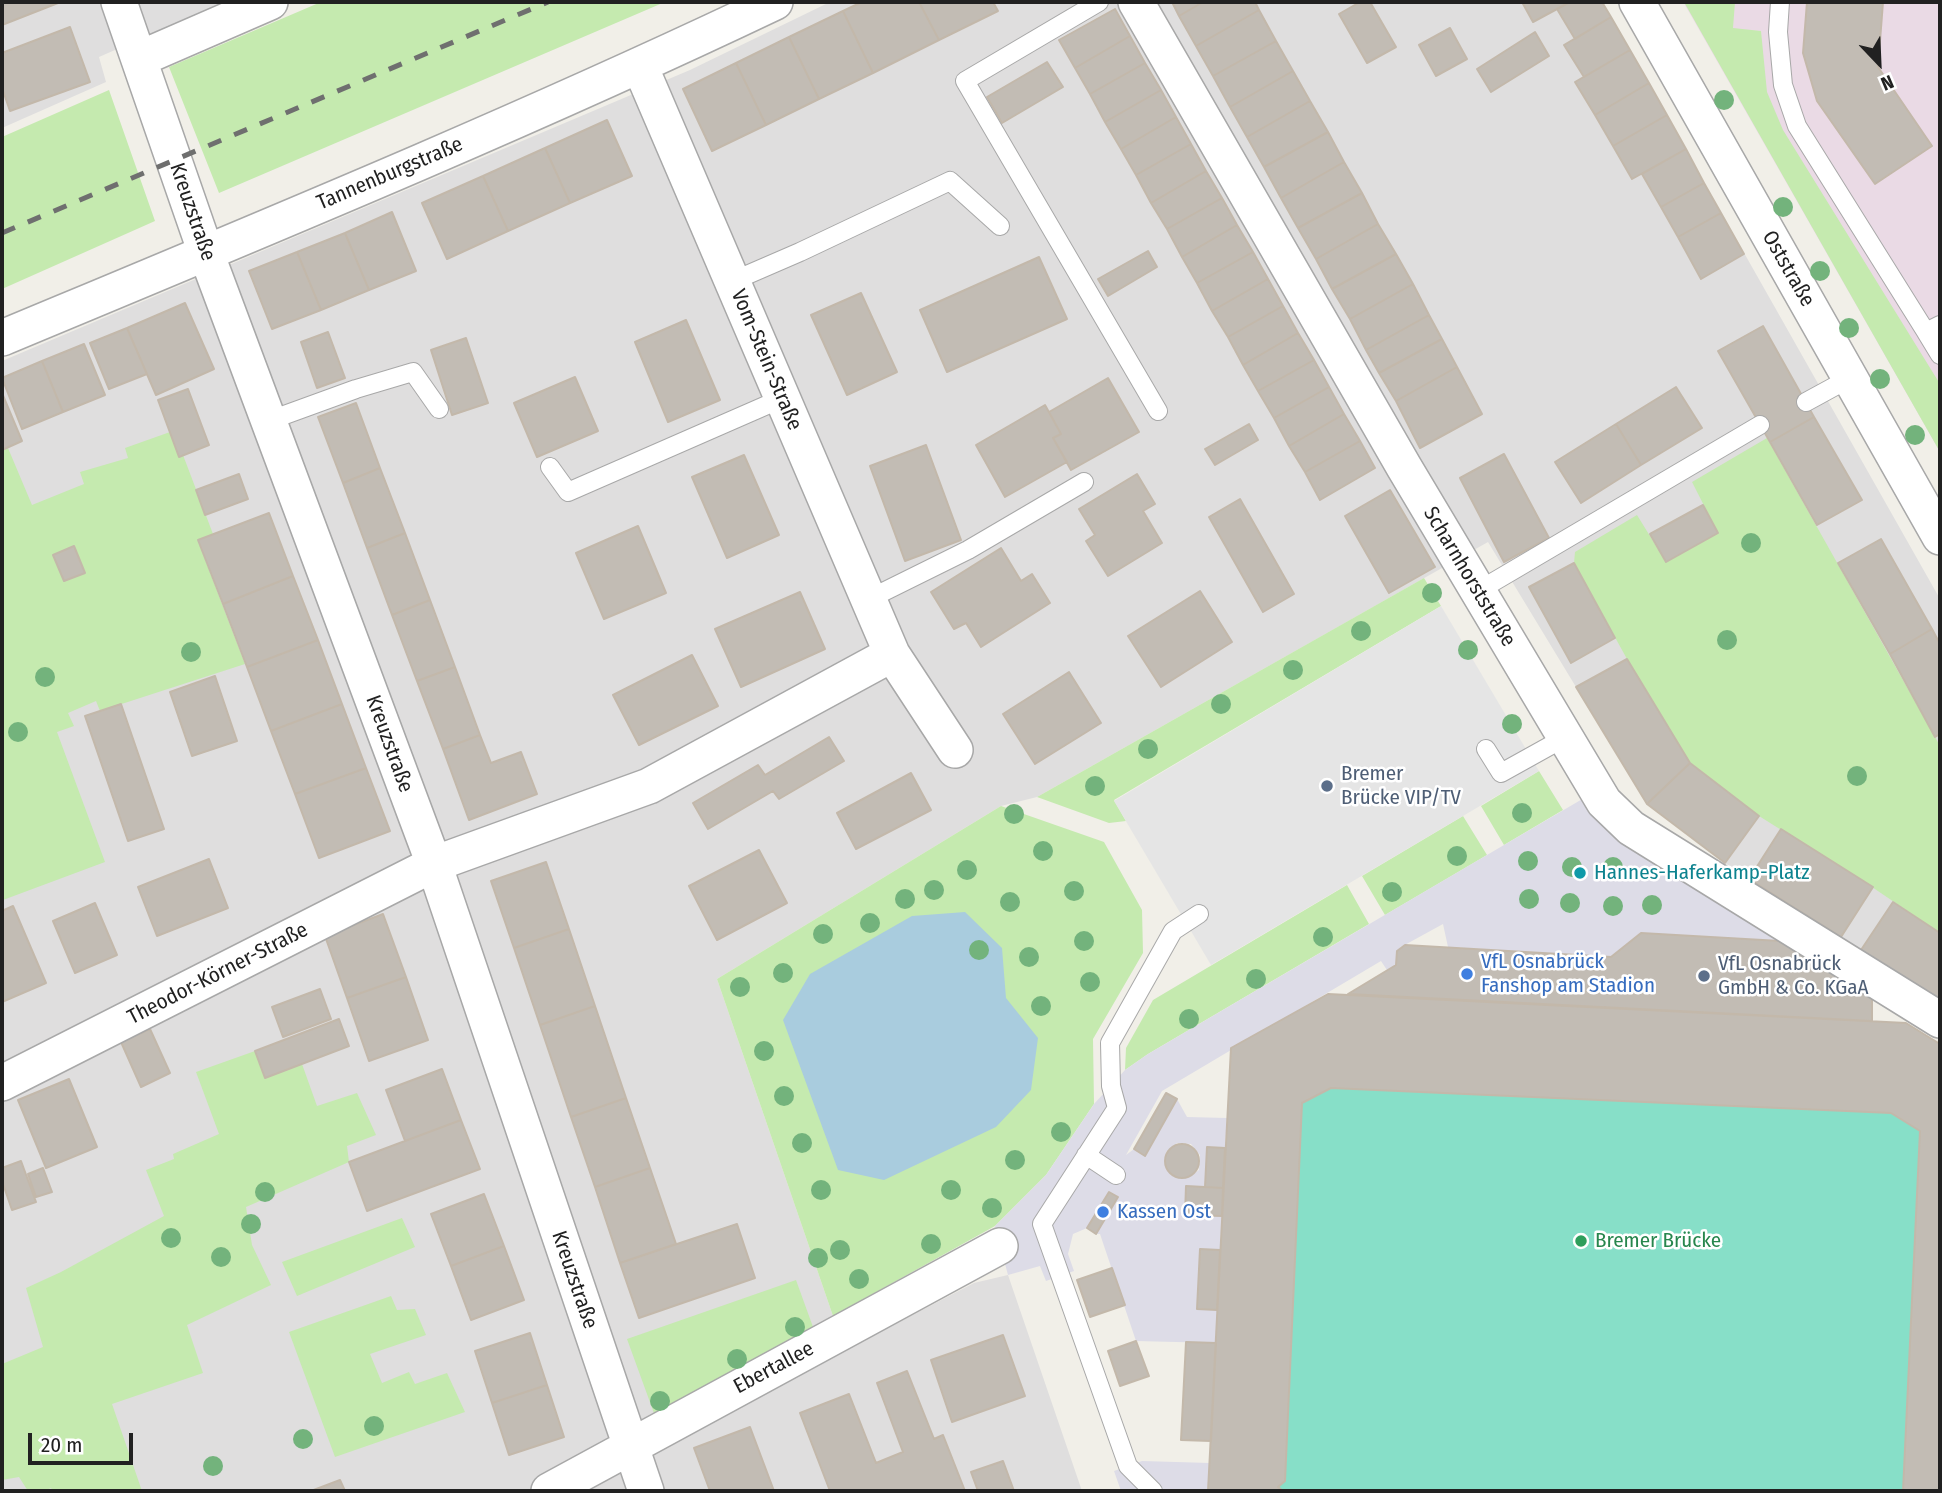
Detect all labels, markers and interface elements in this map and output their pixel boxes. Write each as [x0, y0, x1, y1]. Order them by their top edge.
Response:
north arrow [1844, 28, 1914, 98]
text: N [1878, 70, 1897, 96]
street label: Tannenburgstraße [313, 132, 467, 216]
street label: Kreuzstraße [164, 160, 220, 264]
street label: Oststraße [1756, 227, 1820, 311]
street label: Vom-Stein-Straße [725, 286, 807, 434]
street label: Scharnhorststraße [1417, 503, 1521, 651]
street label: Kreuzstraße [360, 692, 418, 796]
place label: Bremer Brücke VIP/TV [1341, 761, 1461, 811]
marker: Bremer Brücke VIP/TV [1319, 778, 1335, 794]
place label: Hannes-Haferkamp-Platz [1594, 860, 1809, 886]
marker: Hannes-Haferkamp-Platz [1572, 865, 1588, 881]
street label: Theodor-Körner-Straße [124, 918, 312, 1030]
place label: VfL Osnabrück Fanshop am Stadion [1481, 949, 1655, 999]
place label: VfL Osnabrück GmbH & Co. KGaA [1718, 951, 1869, 1001]
marker: VfL Osnabrück Fanshop am Stadion [1459, 966, 1475, 982]
marker: VfL Osnabrück GmbH & Co. KGaA [1696, 968, 1712, 984]
place label: Kassen Ost [1117, 1199, 1211, 1225]
marker: Kassen Ost [1095, 1204, 1111, 1220]
street label: Kreuzstraße [546, 1228, 602, 1332]
place label: Bremer Brücke [1595, 1228, 1721, 1254]
marker: Bremer Brücke [1573, 1233, 1589, 1249]
street label: Ebertallee [730, 1336, 818, 1400]
scale bar [32, 1420, 136, 1464]
text: 20 m [41, 1432, 82, 1458]

